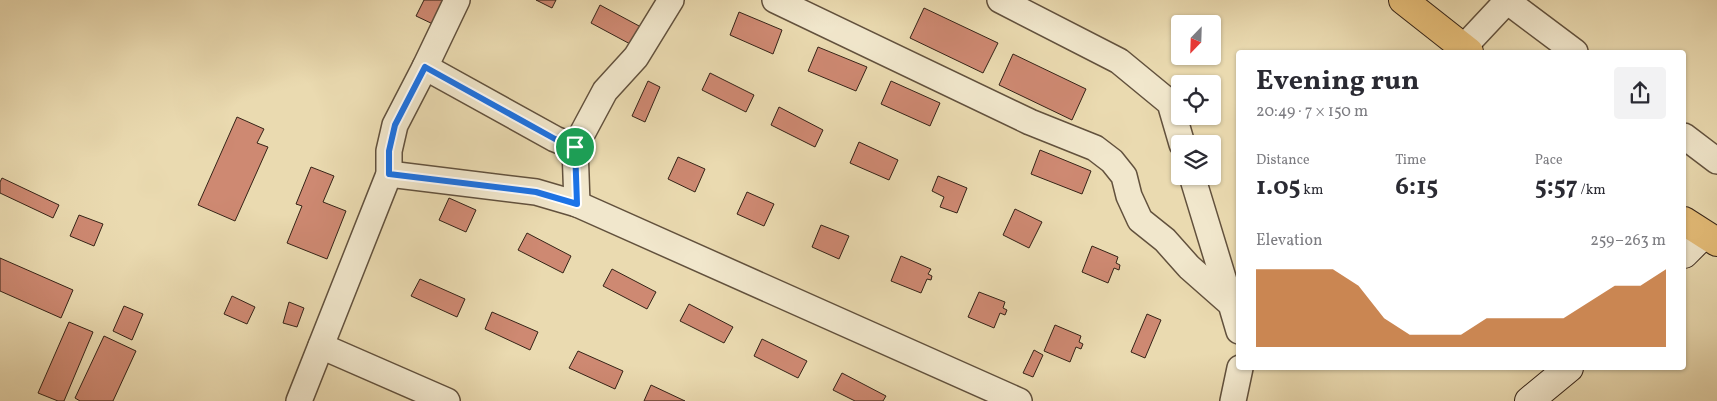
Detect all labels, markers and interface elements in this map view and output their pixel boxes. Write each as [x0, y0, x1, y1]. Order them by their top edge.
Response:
north arrow [1171, 15, 1221, 65]
map controls [1171, 15, 1221, 185]
text: Evening run [1256, 62, 1420, 101]
button: share [1614, 67, 1666, 119]
button: locate [1171, 75, 1221, 125]
text: 20:49 · 7 × 150 m [1256, 101, 1368, 123]
pin [554, 126, 596, 168]
icon: arrive [561, 133, 589, 161]
button: layers [1171, 135, 1221, 185]
text: Distance [1256, 151, 1310, 170]
text: Time [1395, 151, 1426, 170]
text: Pace [1535, 151, 1563, 170]
text: 1.05 [1256, 170, 1300, 205]
text: 6:15 [1395, 170, 1438, 205]
text: 5:57 [1535, 170, 1578, 205]
text: km [1300, 181, 1323, 200]
text: /km [1578, 181, 1606, 200]
text: Elevation [1256, 230, 1323, 252]
text: 259–263 m [1590, 230, 1666, 252]

